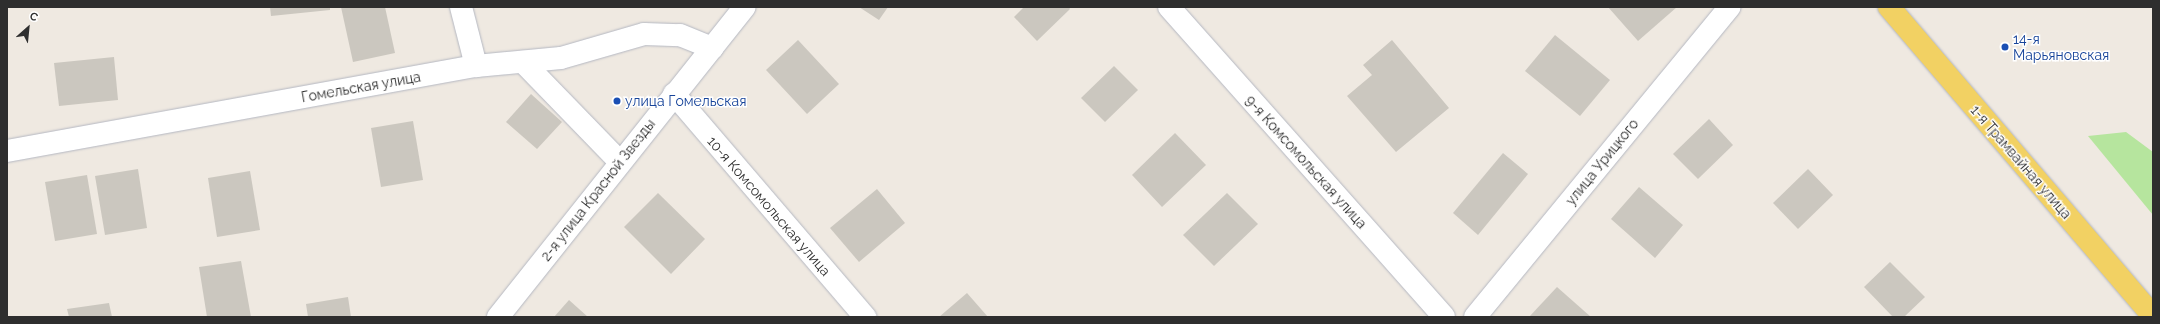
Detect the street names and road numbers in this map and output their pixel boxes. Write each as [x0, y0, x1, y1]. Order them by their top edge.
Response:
street label: Гомельская улица [300, 68, 422, 106]
street label: 9-я Комсомольская улица [1242, 92, 1370, 232]
street label: 1-я Трамвайная улица [1967, 102, 2075, 222]
street label: улица Урицкого [1562, 115, 1642, 209]
street label: 2-я улица Красной Звезды [537, 116, 659, 264]
street label: 10-я Комсомольская улица [704, 133, 834, 279]

